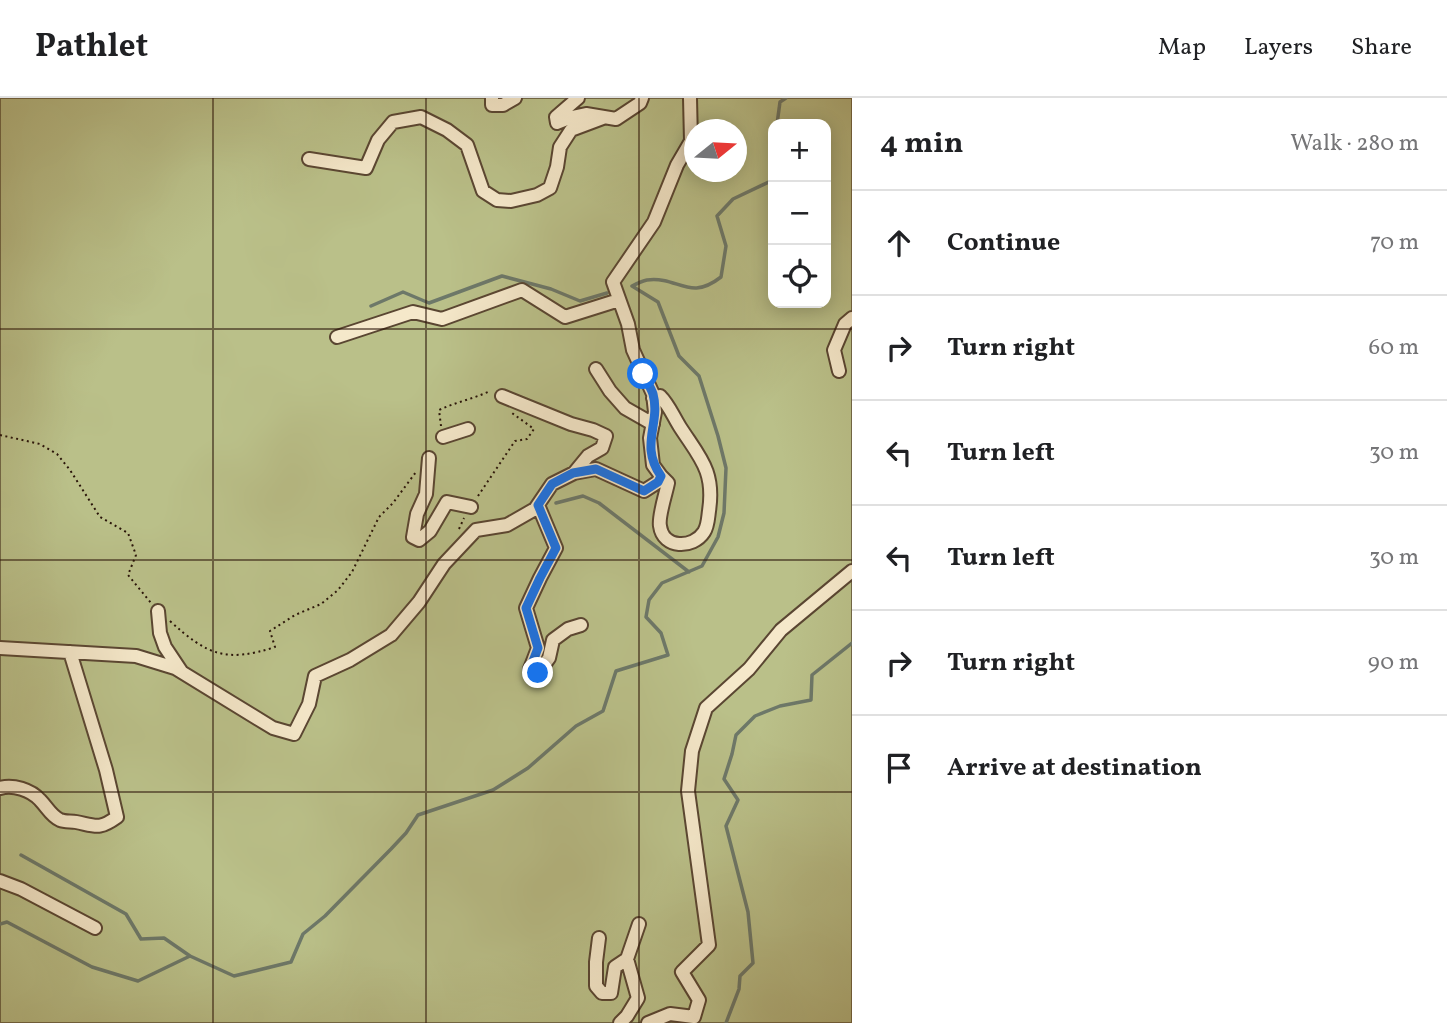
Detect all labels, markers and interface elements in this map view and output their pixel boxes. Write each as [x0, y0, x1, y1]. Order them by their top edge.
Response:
text: Pathlet [35, 25, 148, 71]
text: Map [1158, 31, 1206, 65]
text: Layers [1244, 31, 1313, 65]
text: Share [1351, 31, 1412, 65]
north arrow [684, 119, 747, 182]
map controls [768, 119, 831, 308]
button: + [768, 119, 831, 182]
text: 4 min [880, 123, 964, 165]
text: Walk · 280 m [1290, 128, 1419, 160]
button: − [768, 182, 831, 245]
icon: ahead [880, 224, 918, 262]
text: Continue [947, 225, 1060, 261]
text: 70 m [1370, 227, 1419, 259]
button: locate [768, 245, 831, 308]
icon: right [880, 329, 918, 367]
text: Turn right [947, 330, 1075, 366]
text: 60 m [1369, 332, 1419, 364]
route start [627, 358, 658, 389]
icon: left [880, 434, 918, 472]
text: Turn left [947, 435, 1055, 471]
text: 30 m [1369, 437, 1419, 469]
icon: left [880, 539, 918, 577]
text: Turn left [947, 540, 1055, 576]
text: 30 m [1369, 542, 1419, 574]
icon: right [880, 644, 918, 682]
text: Turn right [947, 645, 1075, 681]
text: 90 m [1368, 647, 1419, 679]
route end [522, 657, 553, 688]
icon: arrive [880, 749, 918, 787]
text: Arrive at destination [947, 750, 1202, 786]

